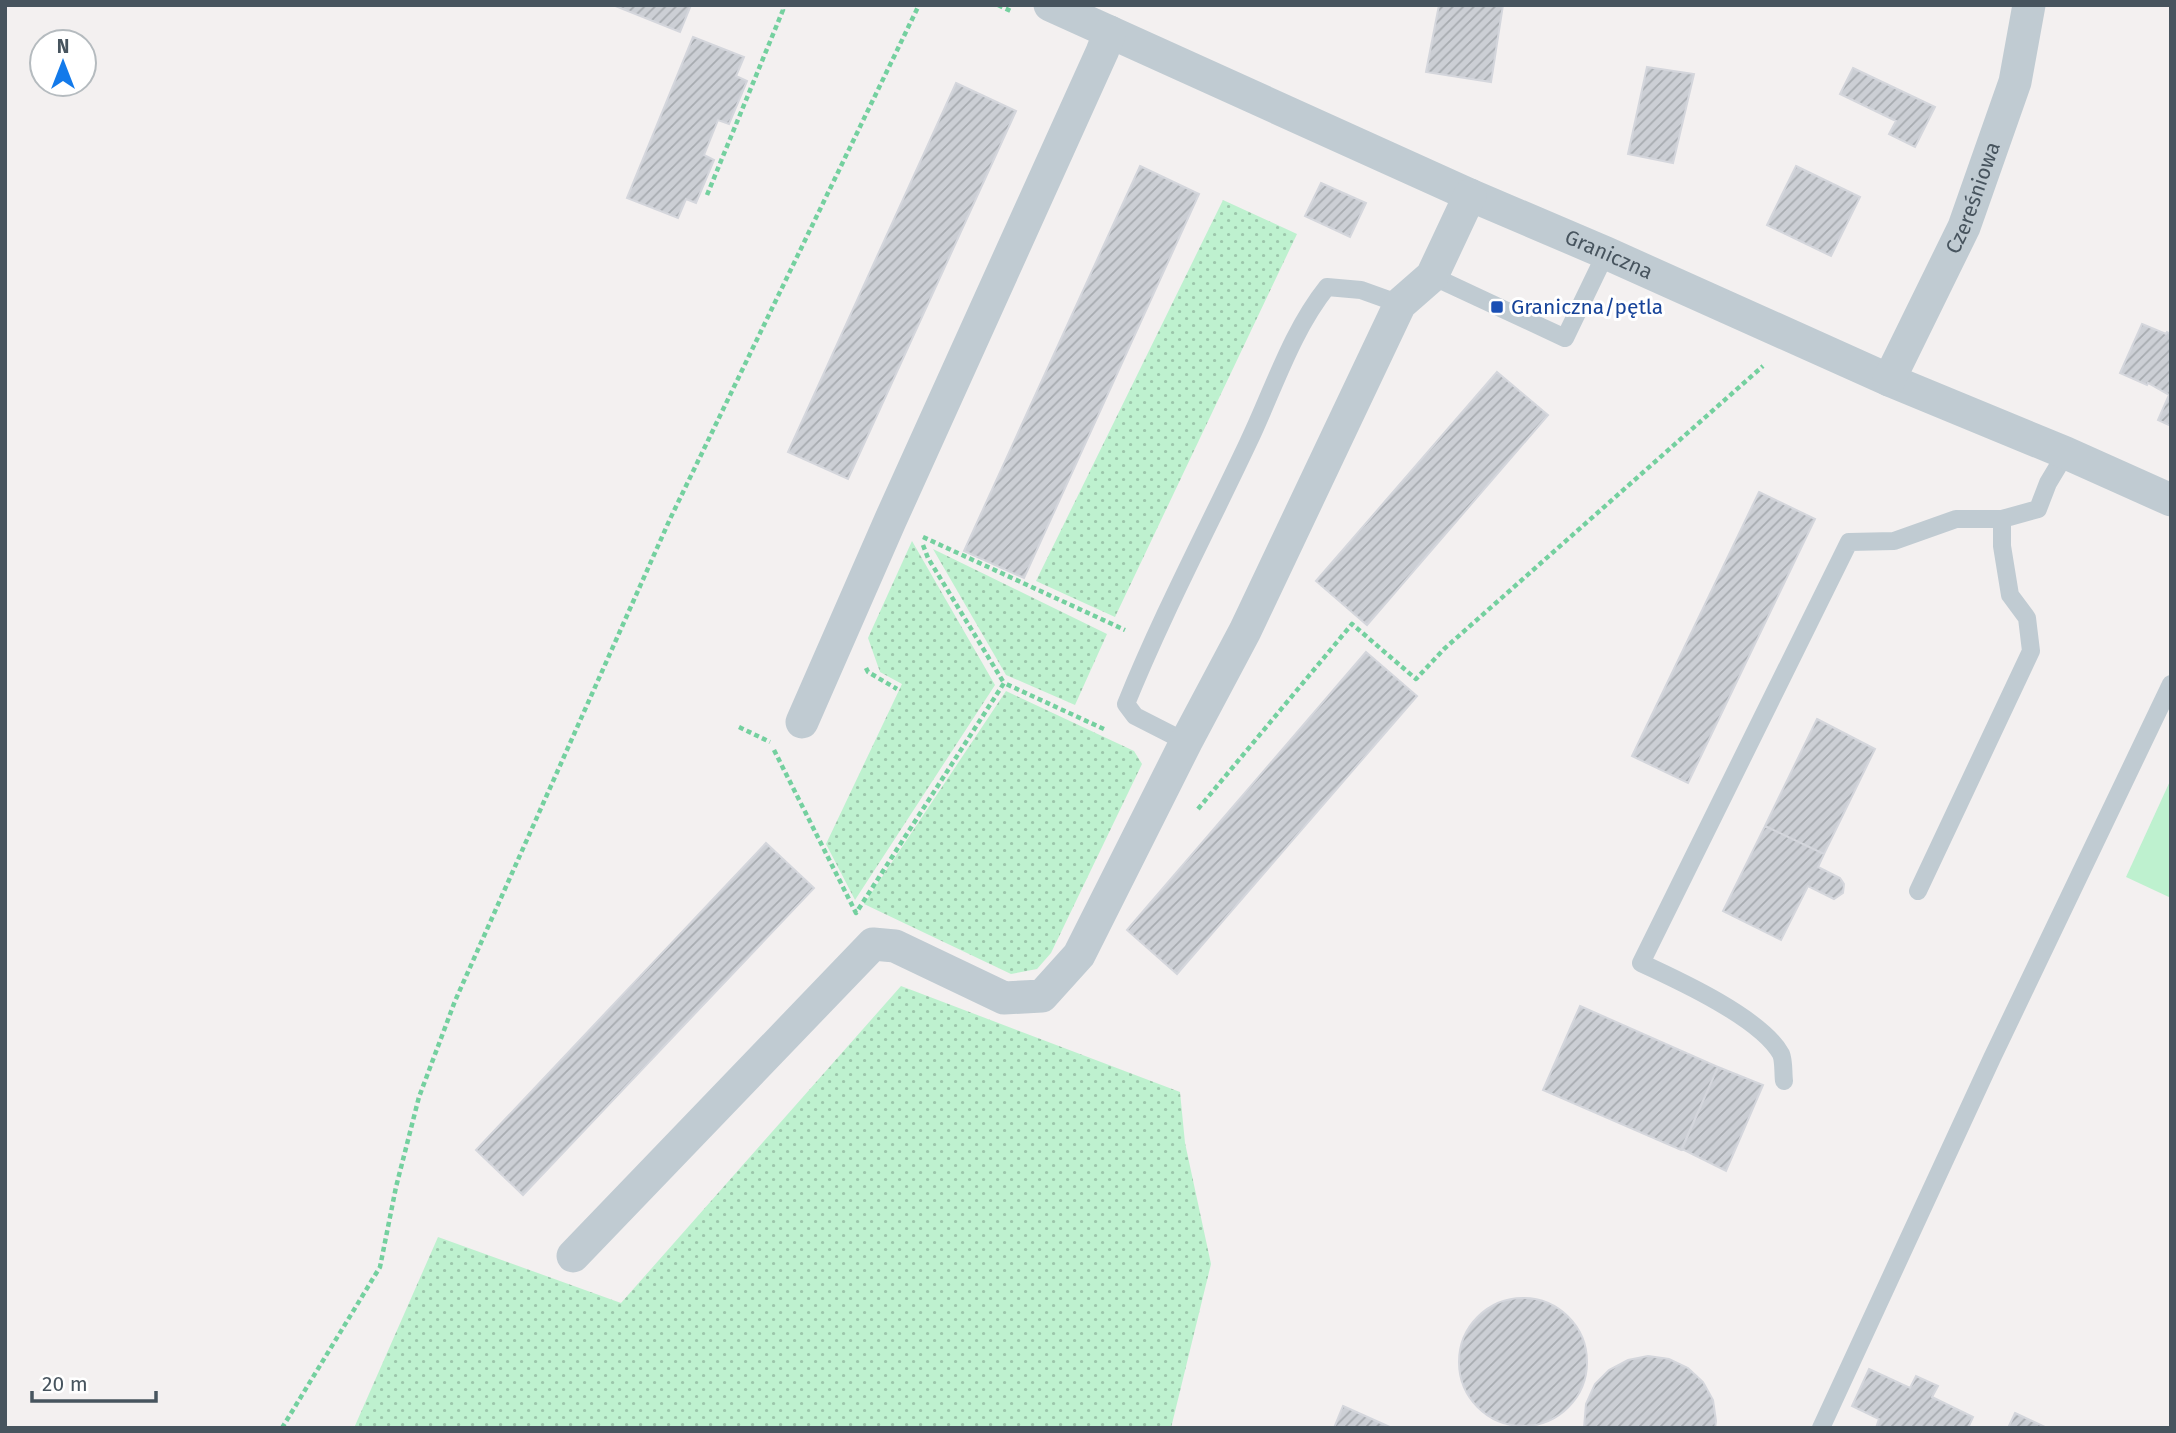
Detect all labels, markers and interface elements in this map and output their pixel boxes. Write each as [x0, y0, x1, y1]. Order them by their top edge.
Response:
north arrow [28, 28, 98, 98]
text: N [57, 35, 69, 58]
street label: Czereśniowa [1940, 138, 2006, 258]
street label: Graniczna [1561, 224, 1657, 285]
place label: Graniczna/pętla [1511, 294, 1663, 320]
marker: Graniczna/pętla [1489, 299, 1505, 315]
scale bar [32, 1360, 156, 1404]
text: 20 m [42, 1371, 88, 1397]

